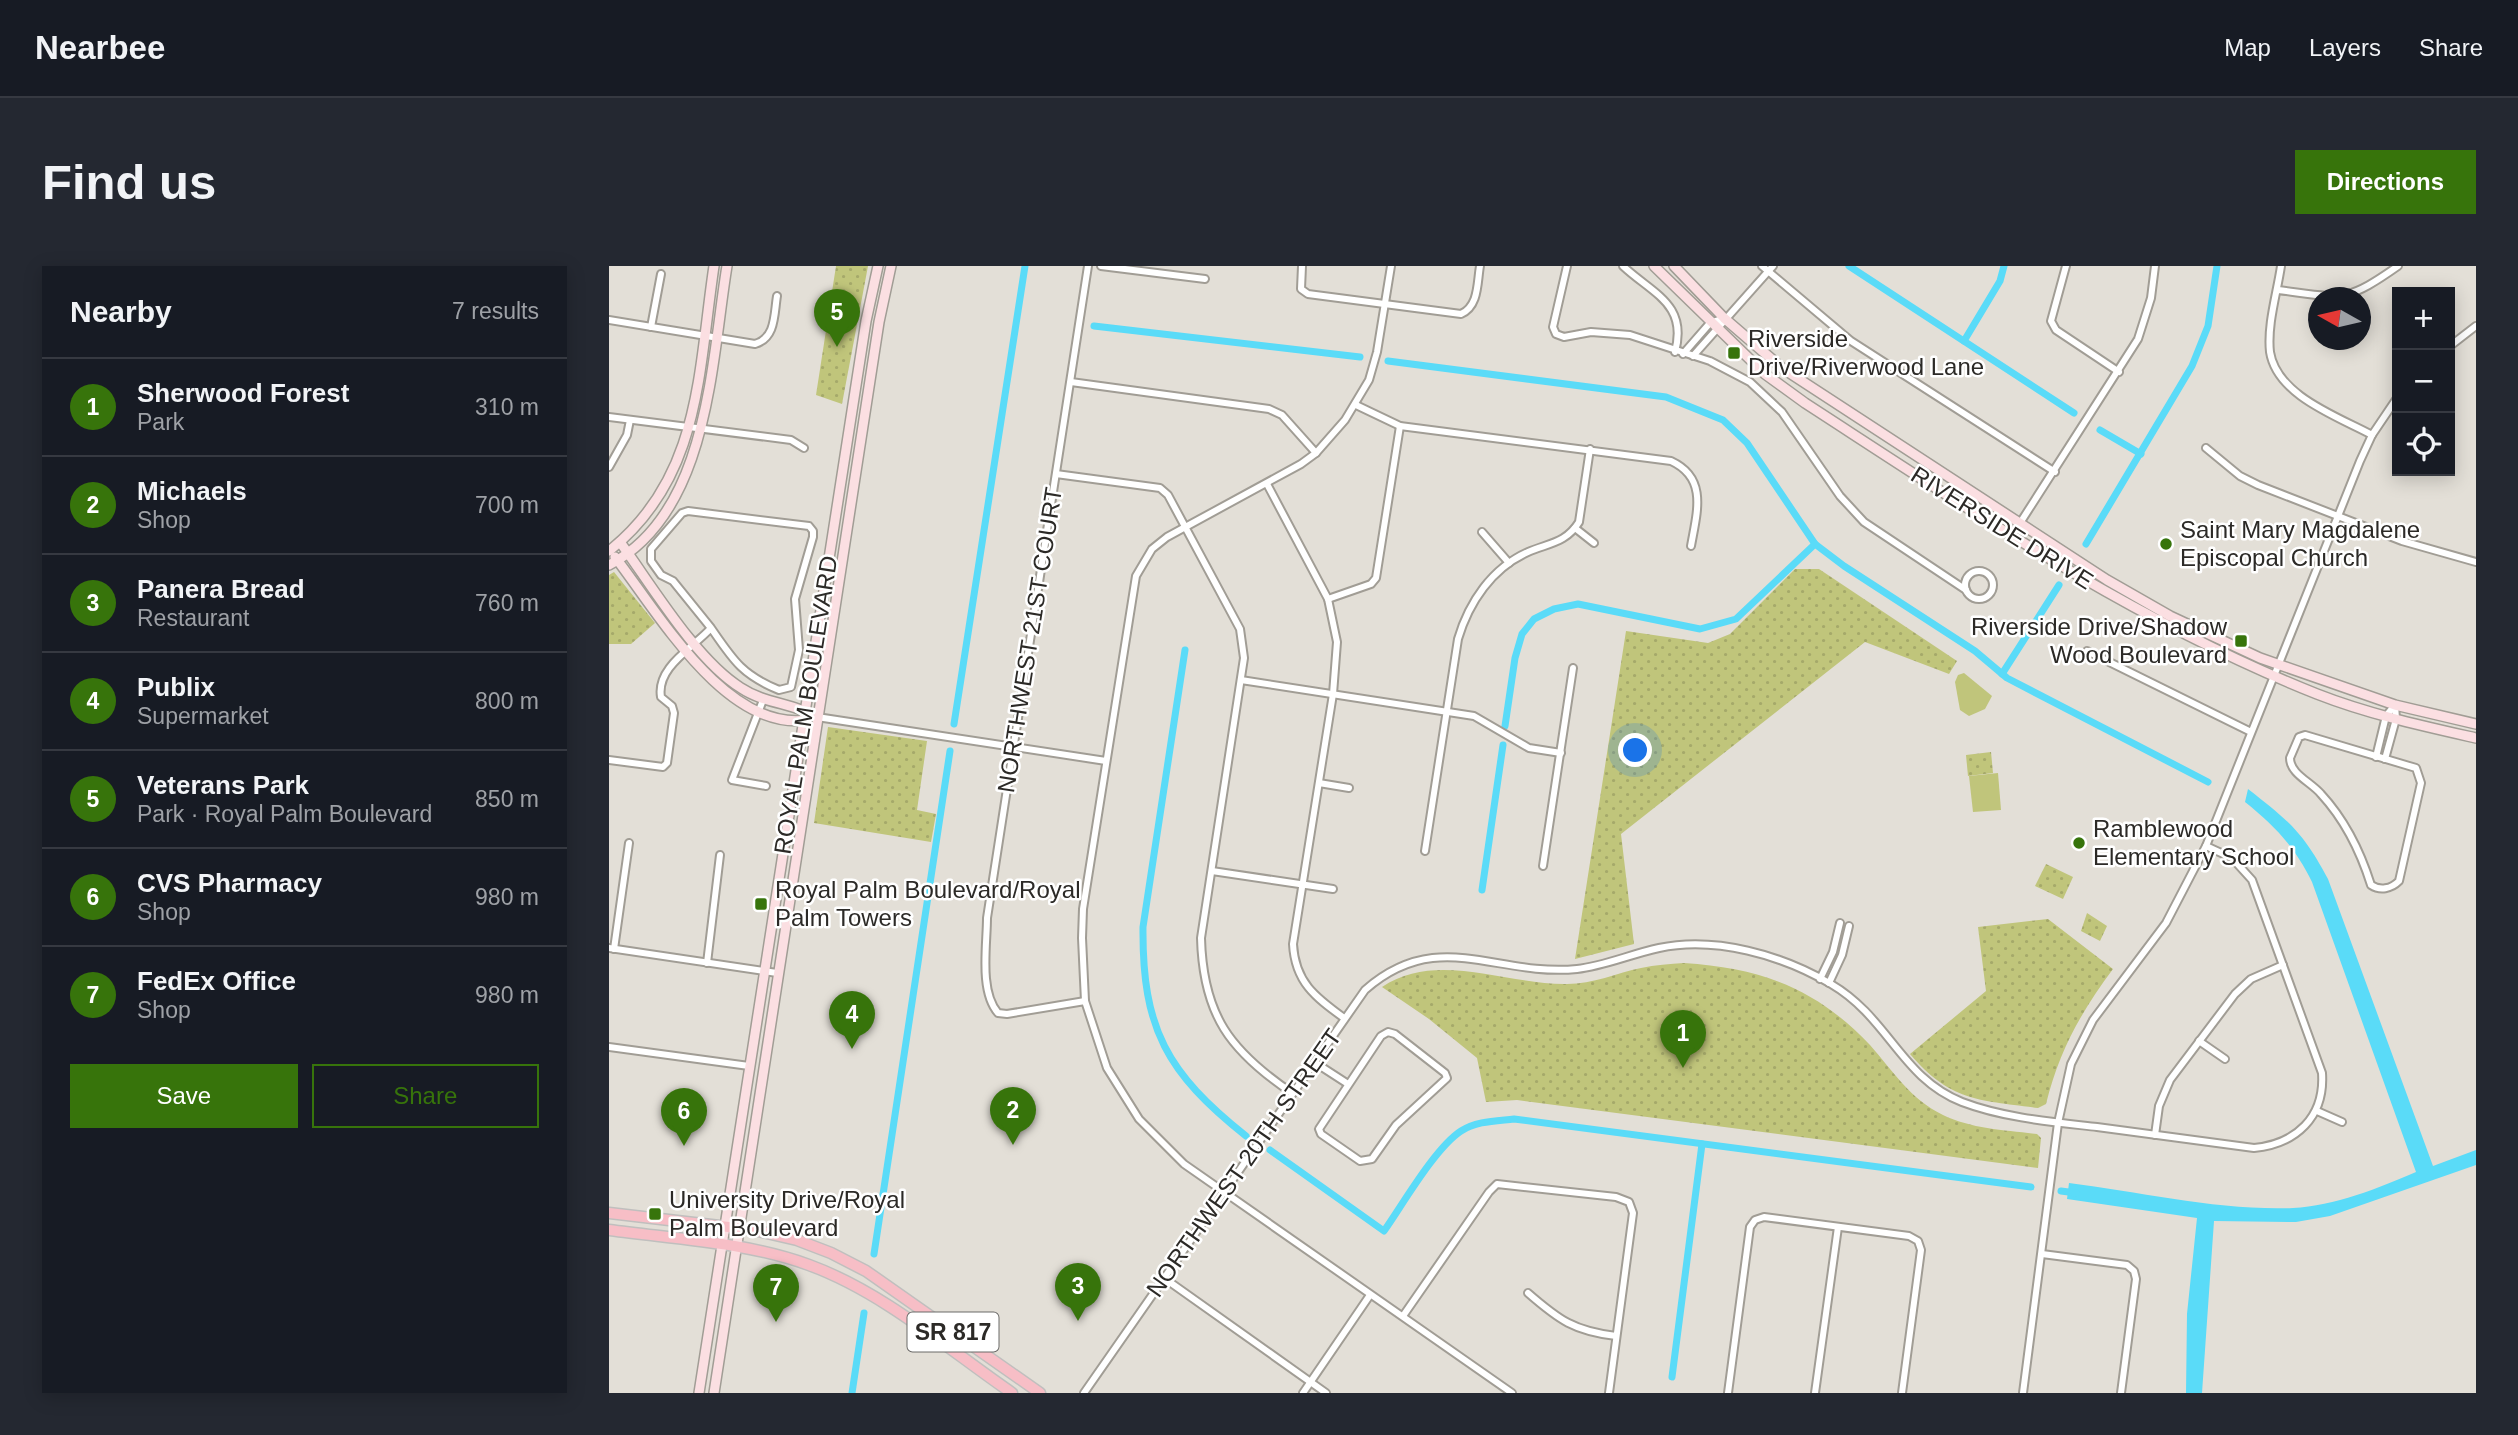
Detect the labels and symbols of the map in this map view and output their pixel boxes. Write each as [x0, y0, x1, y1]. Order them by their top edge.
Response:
north arrow [2308, 287, 2371, 350]
pin: 5 [814, 289, 860, 347]
place label: Riverside Drive/Riverwood Lane [1748, 325, 1984, 380]
marker: Riverside Drive/Riverwood Lane [1726, 345, 1742, 361]
street label: RIVERSIDE DRIVE [1906, 461, 2098, 595]
street label: NORTHWEST 21ST COURT [992, 485, 1067, 795]
place label: Saint Mary Magdalene Episcopal Church [2180, 516, 2420, 571]
marker: Saint Mary Magdalene Episcopal Church [2158, 536, 2174, 552]
street label: ROYAL PALM BOULEVARD [769, 554, 842, 856]
place label: Riverside Drive/Shadow Wood Boulevard [1971, 613, 2228, 668]
marker: Riverside Drive/Shadow Wood Boulevard [2233, 633, 2249, 649]
your location [1618, 733, 1652, 767]
place label: Ramblewood Elementary School [2093, 815, 2294, 870]
marker: Ramblewood Elementary School [2071, 835, 2087, 851]
place label: Royal Palm Boulevard/Royal Palm Towers [775, 876, 1080, 931]
marker: Royal Palm Boulevard/Royal Palm Towers [753, 896, 769, 912]
pin: 4 [829, 991, 875, 1049]
pin: 1 [1660, 1010, 1706, 1068]
street label: NORTHWEST 20TH STREET [1141, 1023, 1347, 1302]
pin: 2 [990, 1087, 1036, 1145]
pin: 6 [661, 1088, 707, 1146]
place label: University Drive/Royal Palm Boulevard [669, 1186, 905, 1241]
marker: University Drive/Royal Palm Boulevard [647, 1206, 663, 1222]
pin: 3 [1055, 1263, 1101, 1321]
pin: 7 [753, 1264, 799, 1322]
road number: SR 817 [907, 1312, 999, 1352]

